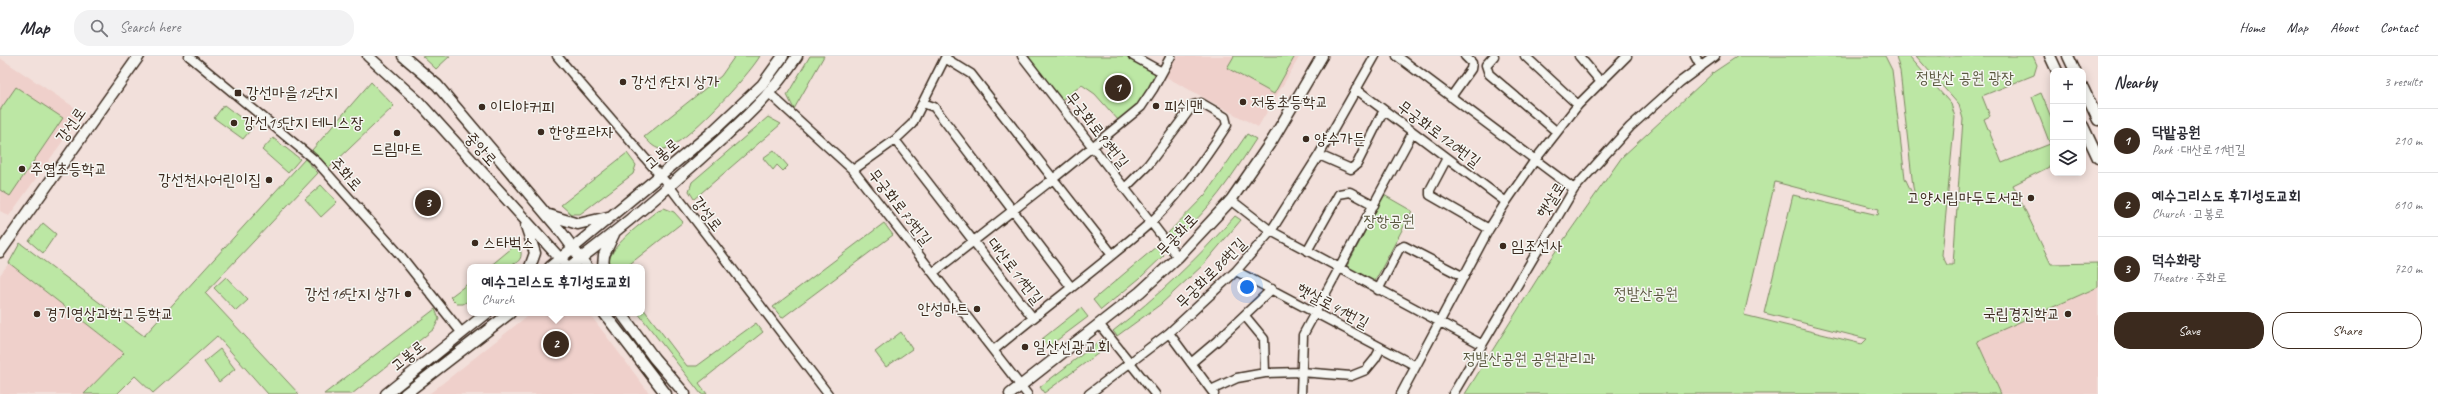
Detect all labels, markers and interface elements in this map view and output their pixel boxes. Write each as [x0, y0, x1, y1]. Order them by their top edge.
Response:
search box [74, 10, 354, 46]
text: Map [20, 16, 50, 40]
icon: search [88, 17, 110, 39]
text: Search here [120, 18, 181, 37]
text: Home [2239, 19, 2265, 36]
text: Map [2287, 19, 2308, 36]
text: About [2330, 19, 2358, 36]
text: Contact [2380, 19, 2418, 36]
park label: 정발산 공원 광장 [1916, 68, 2014, 88]
map controls [2050, 68, 2086, 176]
button: + [2050, 68, 2086, 104]
place label: 강선9단지 상가 [631, 72, 719, 92]
text: Nearby [2114, 72, 2157, 93]
pin: 1 [1105, 73, 1131, 103]
text: 3 results [2384, 74, 2422, 90]
marker: 강선9단지 상가 [618, 77, 628, 87]
place label: 강선마을12단지 [246, 83, 338, 103]
marker: 강선마을12단지 [233, 88, 243, 98]
street label: 무궁화로93번길 [1061, 88, 1133, 172]
place label: 저동초등학교 [1251, 92, 1328, 112]
place label: 피쉬맨 [1164, 96, 1203, 116]
street label: 무궁화로120번길 [1394, 96, 1485, 172]
place label: 이디야커피 [490, 97, 554, 117]
marker: 저동초등학교 [1238, 97, 1248, 107]
marker: 피쉬맨 [1151, 101, 1161, 111]
marker: 이디야커피 [477, 102, 487, 112]
street label: 강선로 [52, 103, 90, 147]
button: − [2050, 104, 2086, 140]
place label: 강선15단지 테니스장 [242, 113, 363, 133]
marker: 강선15단지 테니스장 [229, 118, 239, 128]
place label: 한양프라자 [549, 122, 614, 142]
text: 닥밭공원 [2152, 123, 2200, 142]
marker: 한양프라자 [536, 127, 546, 137]
marker: 드림마트 [392, 128, 402, 138]
street label: 중앙로 [461, 128, 501, 170]
place label: 양수가든 [1314, 129, 1366, 149]
text: 1 [2124, 133, 2130, 149]
text: 210 m [2394, 133, 2422, 149]
street label: 고봉로 [641, 134, 683, 174]
marker: 양수가든 [1301, 134, 1311, 144]
place label: 드림마트 [371, 139, 423, 159]
button: layers [2050, 140, 2086, 176]
text: Park · 대산로11번길 [2152, 142, 2245, 158]
street label: 주화로 [326, 153, 366, 195]
place label: 주엽초등학교 [30, 159, 107, 179]
marker: 주엽초등학교 [17, 164, 27, 174]
street label: 무궁화로75번길 [864, 165, 936, 249]
place label: 강선천사어린이집 [158, 170, 261, 190]
marker: 강선천사어린이집 [264, 175, 274, 185]
street label: 햇살로 [1532, 178, 1570, 222]
text: 예수그리스도 후기성도교회 [2152, 187, 2300, 206]
pin: 3 [415, 188, 441, 218]
place label: 고양시립마두도서관 [1907, 188, 2023, 208]
street label: 강성로 [687, 193, 727, 235]
marker: 고양시립마두도서관 [2026, 193, 2036, 203]
text: 2 [2124, 197, 2130, 213]
text: 610 m [2394, 197, 2422, 213]
text: Church · 고봉로 [2152, 206, 2225, 222]
street label: 무궁화로 [1152, 210, 1202, 260]
park label: 장항공원 [1363, 211, 1415, 231]
place label: 스타벅스 [483, 233, 535, 253]
street label: 무궁화로86번길 [1172, 233, 1251, 312]
street label: 대산로11번길 [983, 234, 1047, 308]
place label: 임조선사 [1511, 236, 1563, 256]
marker: 스타벅스 [470, 238, 480, 248]
marker: 임조선사 [1498, 241, 1508, 251]
text: 덕수화랑 [2152, 251, 2200, 270]
text: 3 [2124, 261, 2130, 277]
text: 720 m [2394, 261, 2422, 277]
popup [467, 264, 645, 316]
text: Theatre · 주화로 [2152, 270, 2227, 286]
text: 예수그리스도 후기성도교회 [482, 273, 630, 292]
your location [1237, 277, 1257, 297]
street label: 햇살로41번길 [1294, 279, 1373, 333]
place label: 강선16단지 상가 [304, 284, 400, 304]
park label: 정발산공원 [1614, 284, 1678, 304]
marker: 강선16단지 상가 [403, 289, 413, 299]
text: Church [482, 292, 514, 308]
place label: 안성마트 [918, 299, 969, 319]
place label: 경기영상과학고등학교 [45, 304, 174, 324]
marker: 안성마트 [972, 304, 982, 314]
place label: 국립경진학교 [1983, 304, 2060, 324]
marker: 경기영상과학고등학교 [32, 309, 42, 319]
marker: 국립경진학교 [2063, 309, 2073, 319]
button: Save [2114, 312, 2264, 349]
button: Share [2272, 312, 2422, 349]
pin: 2 [543, 329, 569, 359]
street label: 고봉로 [387, 336, 429, 376]
place label: 일산신광교회 [1033, 337, 1110, 357]
marker: 일산신광교회 [1020, 342, 1030, 352]
park label: 정발산공원 공원관리과 [1463, 349, 1595, 369]

